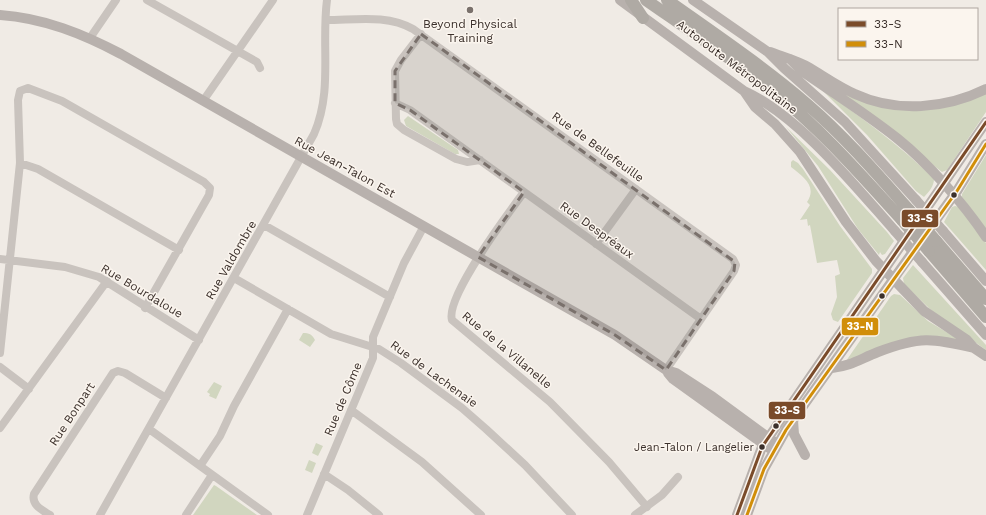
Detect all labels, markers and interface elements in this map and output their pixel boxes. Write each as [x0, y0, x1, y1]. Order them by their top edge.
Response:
marker: Beyond Physical Training [465, 5, 475, 15]
legend [838, 8, 978, 60]
place label: Beyond Physical Training [423, 17, 517, 45]
street label: Autoroute Métropolitaine [674, 17, 800, 117]
text: 33-S [874, 17, 902, 31]
text: 33-N [874, 37, 903, 51]
street label: Rue de Bellefeuille [549, 109, 647, 185]
street label: Rue Jean-Talon Est [292, 133, 398, 201]
unlabelled marker [949, 190, 959, 200]
street label: Rue Despréaux [557, 198, 637, 262]
line badge: 33-S [901, 209, 939, 228]
text: 33-S [907, 212, 933, 225]
street label: Rue Valdombre [203, 218, 259, 302]
street label: Rue Bourdaloue [99, 261, 185, 321]
unlabelled marker [877, 291, 887, 301]
street label: Rue de la Villanelle [459, 309, 555, 392]
line badge: 33-N [841, 317, 879, 336]
text: 33-N [846, 320, 874, 333]
street label: Rue de Lachenaie [388, 338, 480, 410]
street label: Rue de Côme [321, 360, 365, 438]
street label: Rue Bonpart [46, 380, 98, 448]
line badge: 33-S [768, 401, 806, 420]
text: 33-S [774, 404, 800, 417]
unlabelled marker [771, 421, 781, 431]
place label: Jean-Talon / Langelier [634, 441, 755, 454]
marker: Jean-Talon / Langelier [757, 442, 767, 452]

